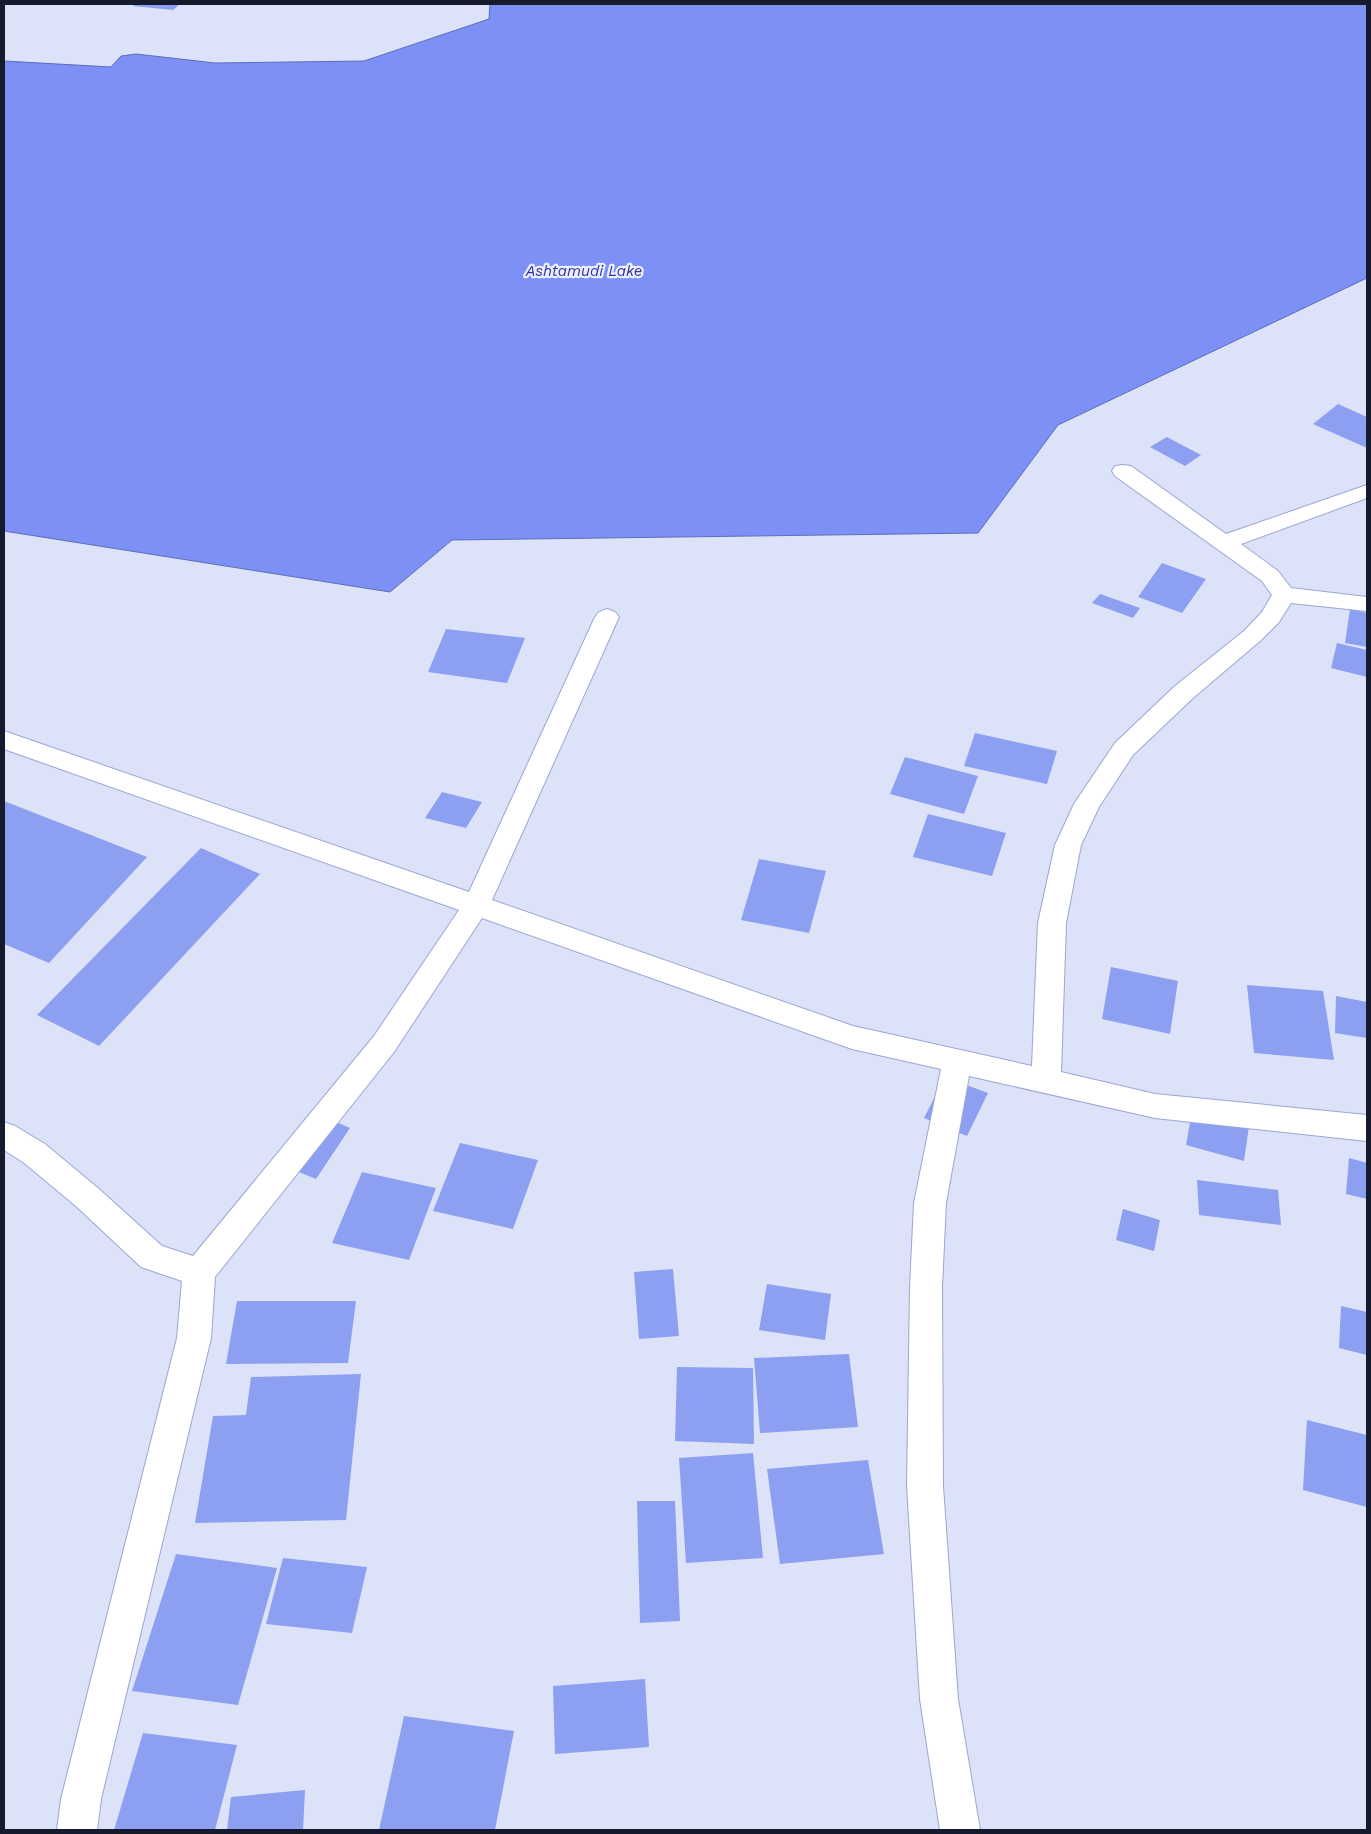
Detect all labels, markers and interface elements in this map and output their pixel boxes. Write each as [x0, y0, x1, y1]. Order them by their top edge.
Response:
water label: Ashtamudi Lake [525, 262, 642, 280]

